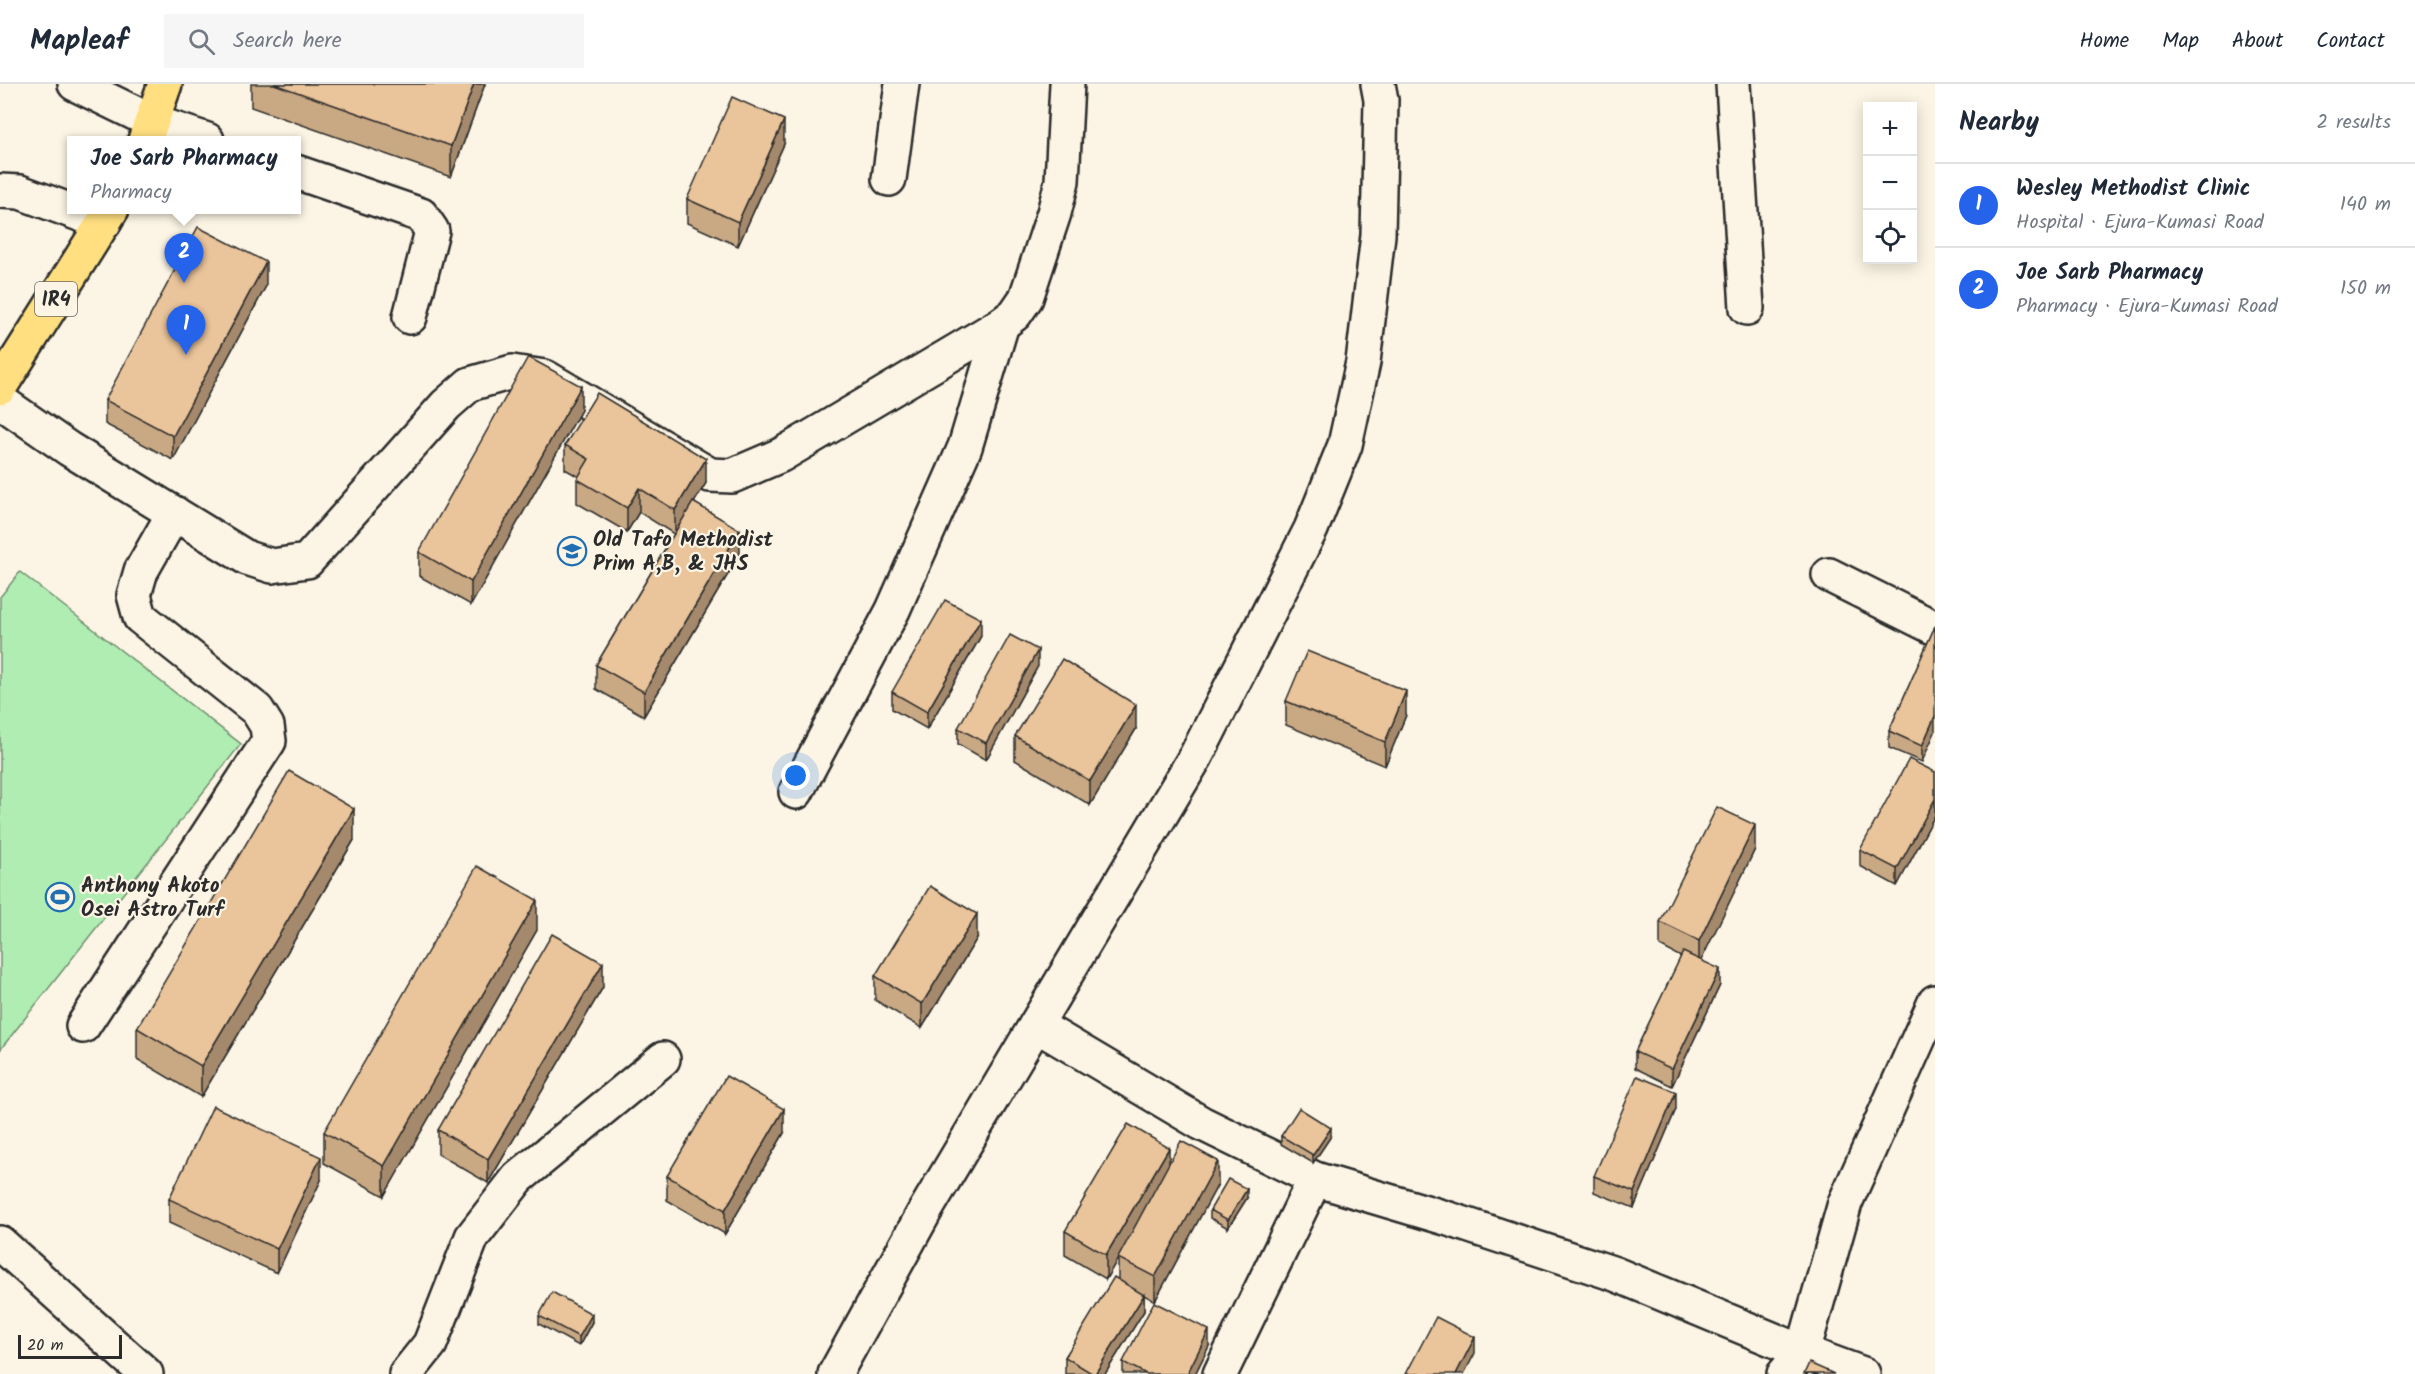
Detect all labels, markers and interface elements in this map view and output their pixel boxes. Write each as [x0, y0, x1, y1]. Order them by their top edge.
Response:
search box [164, 14, 584, 68]
text: Mapleaf [30, 19, 128, 64]
text: Search here [233, 24, 342, 59]
icon: search [185, 25, 218, 58]
text: Home [2080, 25, 2129, 58]
text: Map [2162, 25, 2199, 58]
text: About [2232, 25, 2283, 58]
text: Contact [2316, 25, 2385, 58]
map controls [1863, 102, 1917, 264]
button: + [1863, 102, 1917, 156]
text: Nearby [1959, 102, 2039, 144]
text: 2 results [2316, 107, 2391, 139]
popup [67, 136, 301, 214]
text: Joe Sarb Pharmacy [90, 142, 278, 177]
button: − [1863, 156, 1917, 210]
text: Wesley Methodist Clinic [2016, 172, 2251, 207]
text: Pharmacy [90, 177, 172, 209]
text: 1 [1975, 189, 1982, 221]
text: 140 m [2340, 189, 2391, 221]
text: Hospital · Ejura-Kumasi Road [2016, 207, 2264, 239]
button: locate [1863, 210, 1917, 264]
pin: 2 [164, 234, 204, 283]
text: Joe Sarb Pharmacy [2016, 256, 2203, 291]
text: 2 [1973, 273, 1984, 305]
text: 150 m [2340, 273, 2391, 305]
road number: IR4 [35, 282, 77, 316]
text: Pharmacy · Ejura-Kumasi Road [2016, 291, 2278, 323]
pin: 1 [166, 306, 206, 355]
place label: Old Tafo Methodist Prim A,B, & JHS [593, 524, 773, 581]
school or university icon: Old Tafo Methodist Prim A,B, & JHS [556, 535, 588, 567]
your location [781, 761, 810, 790]
place label: Anthony Akoto Osei Astro Turf [81, 870, 226, 927]
sports icon: Anthony Akoto Osei Astro Turf [44, 881, 76, 913]
scale bar [18, 1332, 122, 1360]
text: 20 m [27, 1333, 63, 1358]

